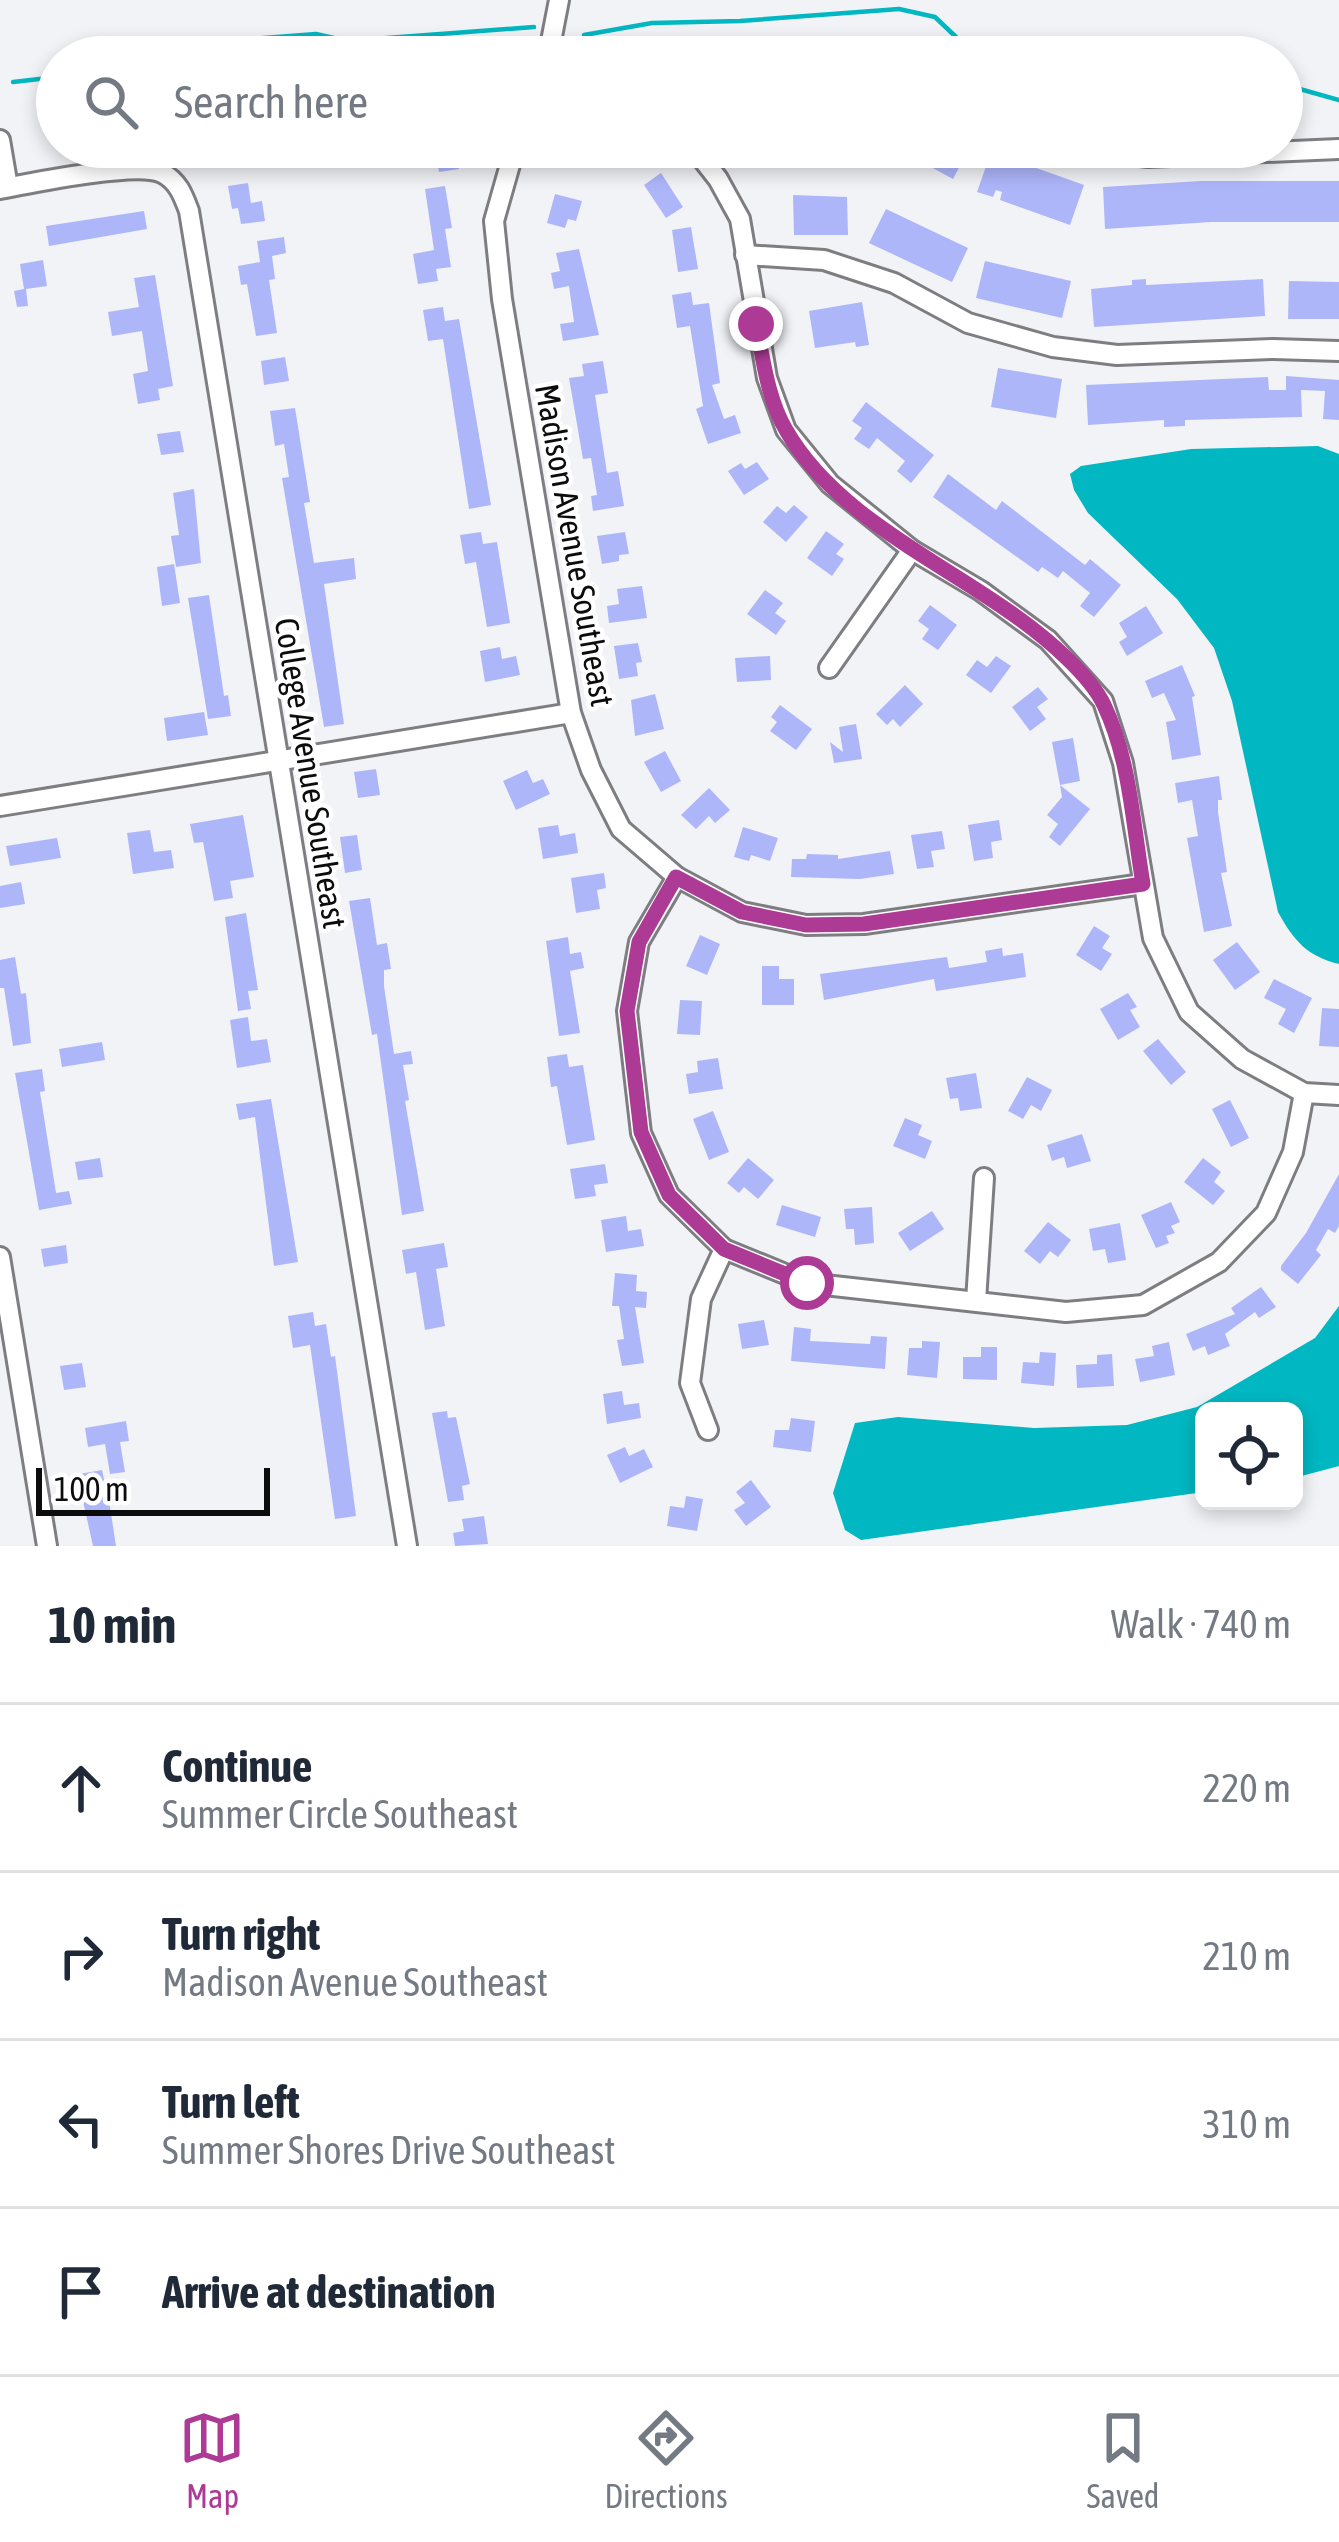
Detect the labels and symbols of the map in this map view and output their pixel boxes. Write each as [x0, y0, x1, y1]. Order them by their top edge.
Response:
route end [729, 297, 783, 351]
street label: Madison Avenue Southeast [528, 381, 622, 709]
street label: College Avenue Southeast [268, 615, 354, 931]
route start [780, 1256, 834, 1310]
scale bar [36, 1462, 270, 1515]

